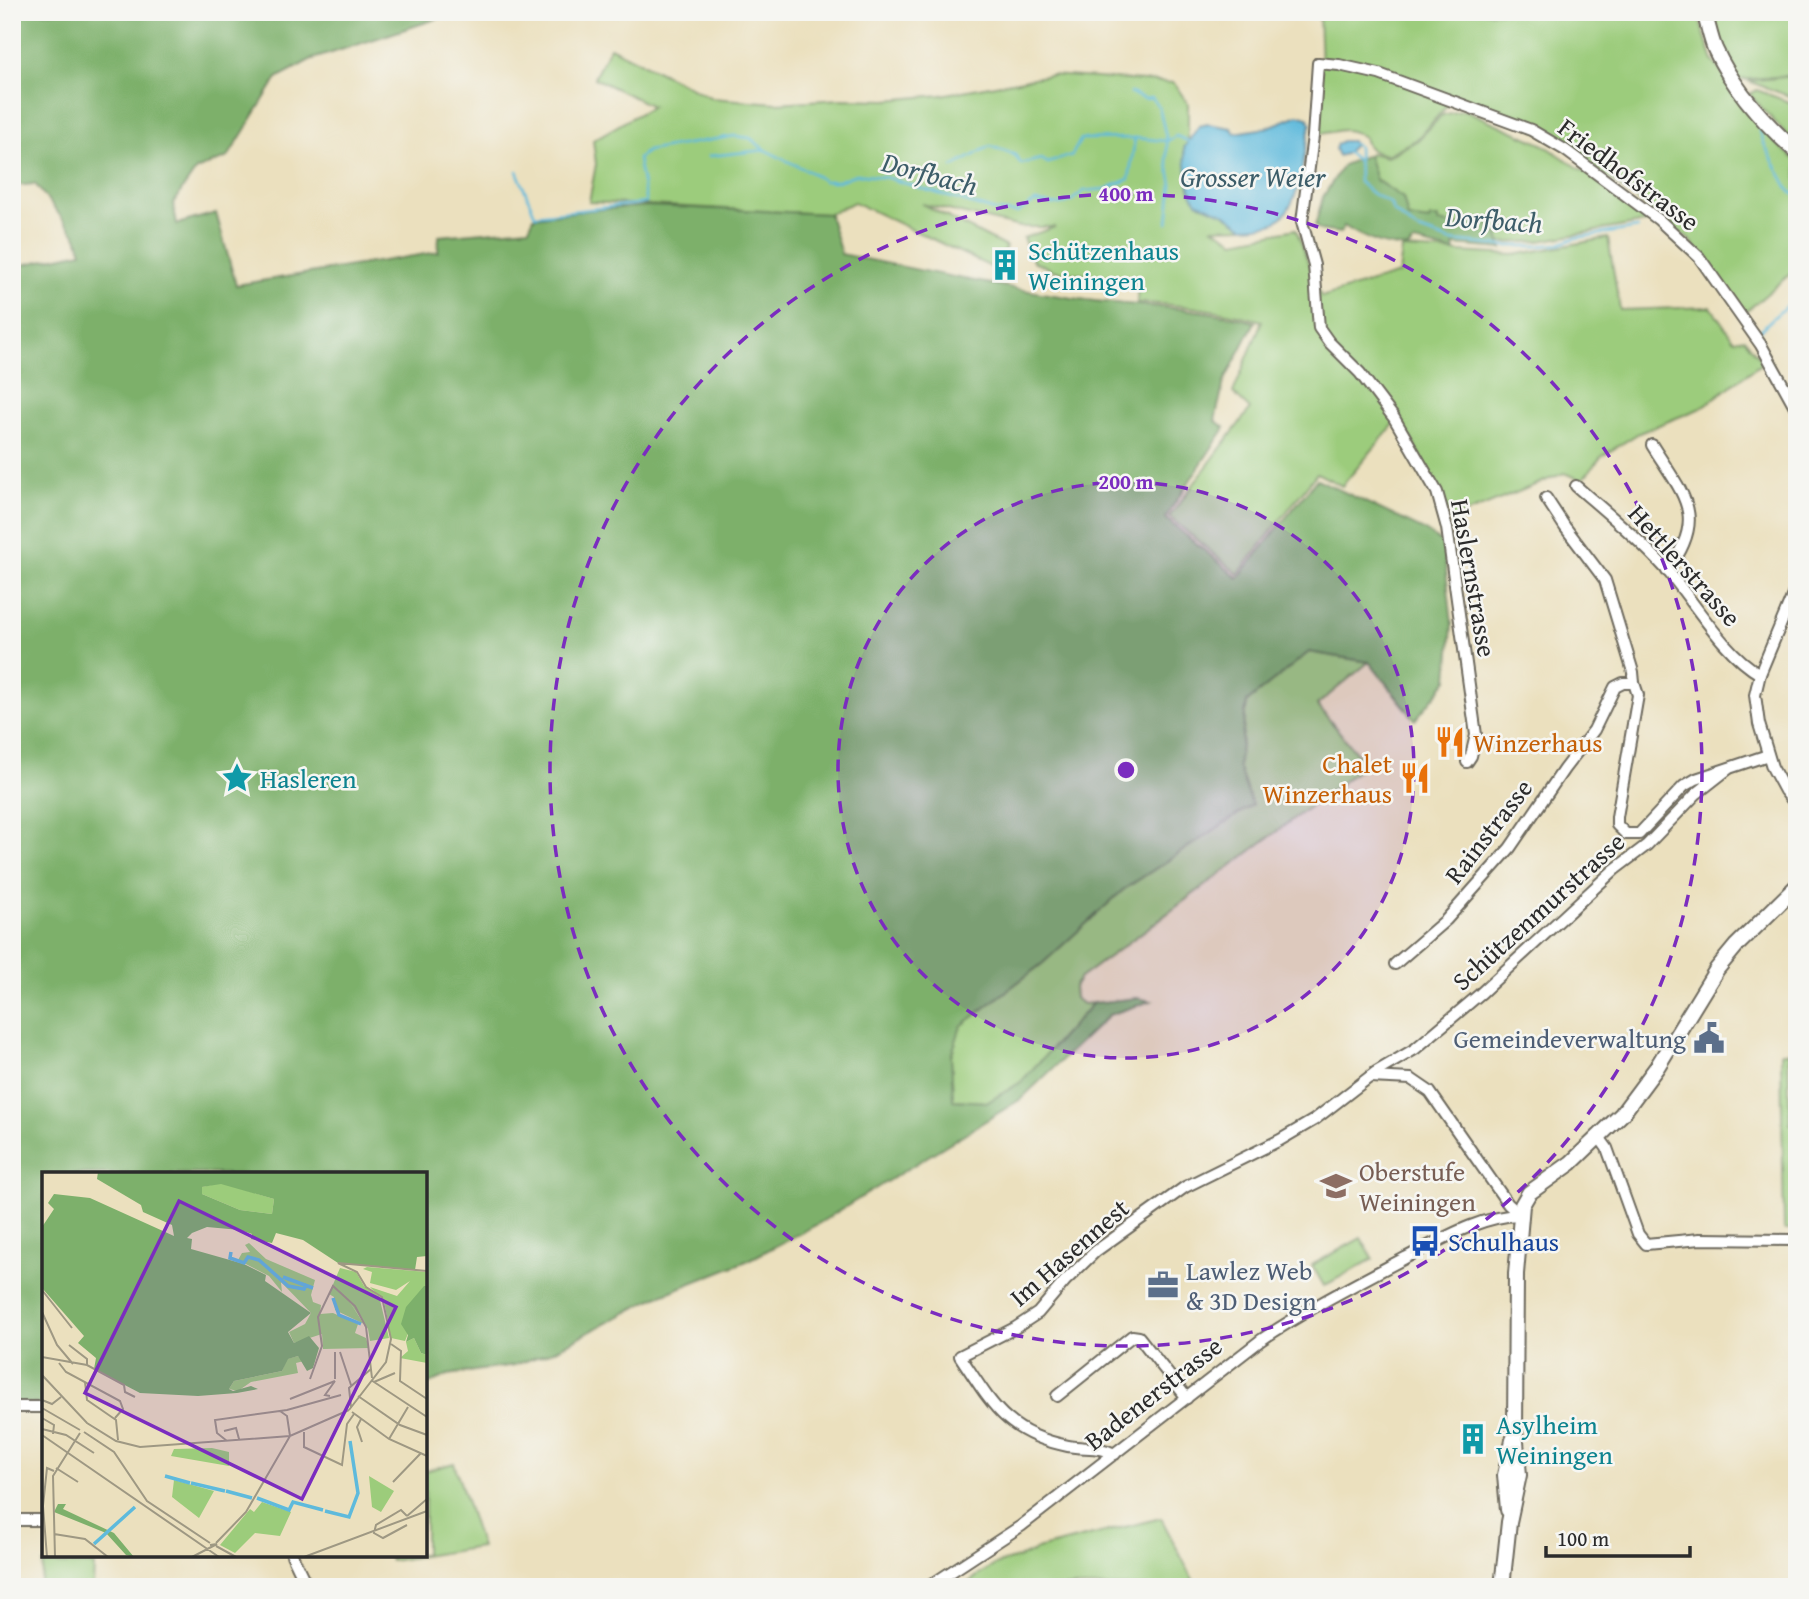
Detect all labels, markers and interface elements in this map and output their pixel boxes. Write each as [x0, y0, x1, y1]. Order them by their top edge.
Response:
street label: Friedhofstrasse [1550, 108, 1708, 240]
water label: Dorfbach [877, 140, 982, 205]
water label: Grosser Weier [1180, 156, 1327, 197]
text: 400 m [1098, 178, 1154, 209]
water label: Dorfbach [1443, 195, 1544, 243]
place label: Schützenhaus Weiningen [1028, 231, 1179, 300]
building icon: Schützenhaus Weiningen [988, 248, 1022, 282]
text: 200 m [1098, 466, 1154, 497]
street label: Hettlerstrasse [1619, 495, 1751, 635]
street label: Haslernstrasse [1441, 496, 1507, 660]
place label: Winzerhaus [1473, 723, 1603, 762]
restaurant icon: Winzerhaus [1433, 725, 1467, 759]
place label: Chalet Winzerhaus [1262, 744, 1392, 813]
centre of rings [1114, 758, 1138, 782]
place label: Hasleren [260, 759, 357, 798]
place icon: Hasleren [220, 761, 254, 795]
restaurant icon: Chalet Winzerhaus [1398, 761, 1432, 795]
street label: Rainstrasse [1434, 770, 1542, 892]
street label: Schützenmurstrasse [1443, 823, 1633, 999]
place label: Gemeindeverwaltung [1453, 1019, 1686, 1058]
public building icon: Gemeindeverwaltung [1692, 1021, 1726, 1055]
place label: Oberstufe Weiningen [1359, 1152, 1476, 1221]
school or university icon: Oberstufe Weiningen [1319, 1169, 1353, 1203]
inset map [42, 1172, 427, 1557]
street label: Im Hasennest [1000, 1189, 1138, 1315]
place label: Schulhaus [1448, 1222, 1559, 1261]
bus stop icon: Schulhaus [1408, 1224, 1442, 1258]
place label: Lawlez Web & 3D Design [1186, 1251, 1317, 1320]
office icon: Lawlez Web & 3D Design [1146, 1268, 1180, 1302]
street label: Badenerstrasse [1076, 1327, 1230, 1459]
place label: Asylheim Weiningen [1496, 1405, 1613, 1474]
building icon: Asylheim Weiningen [1456, 1422, 1490, 1456]
scale bar [1546, 1515, 1690, 1559]
text: 100 m [1557, 1523, 1609, 1554]

